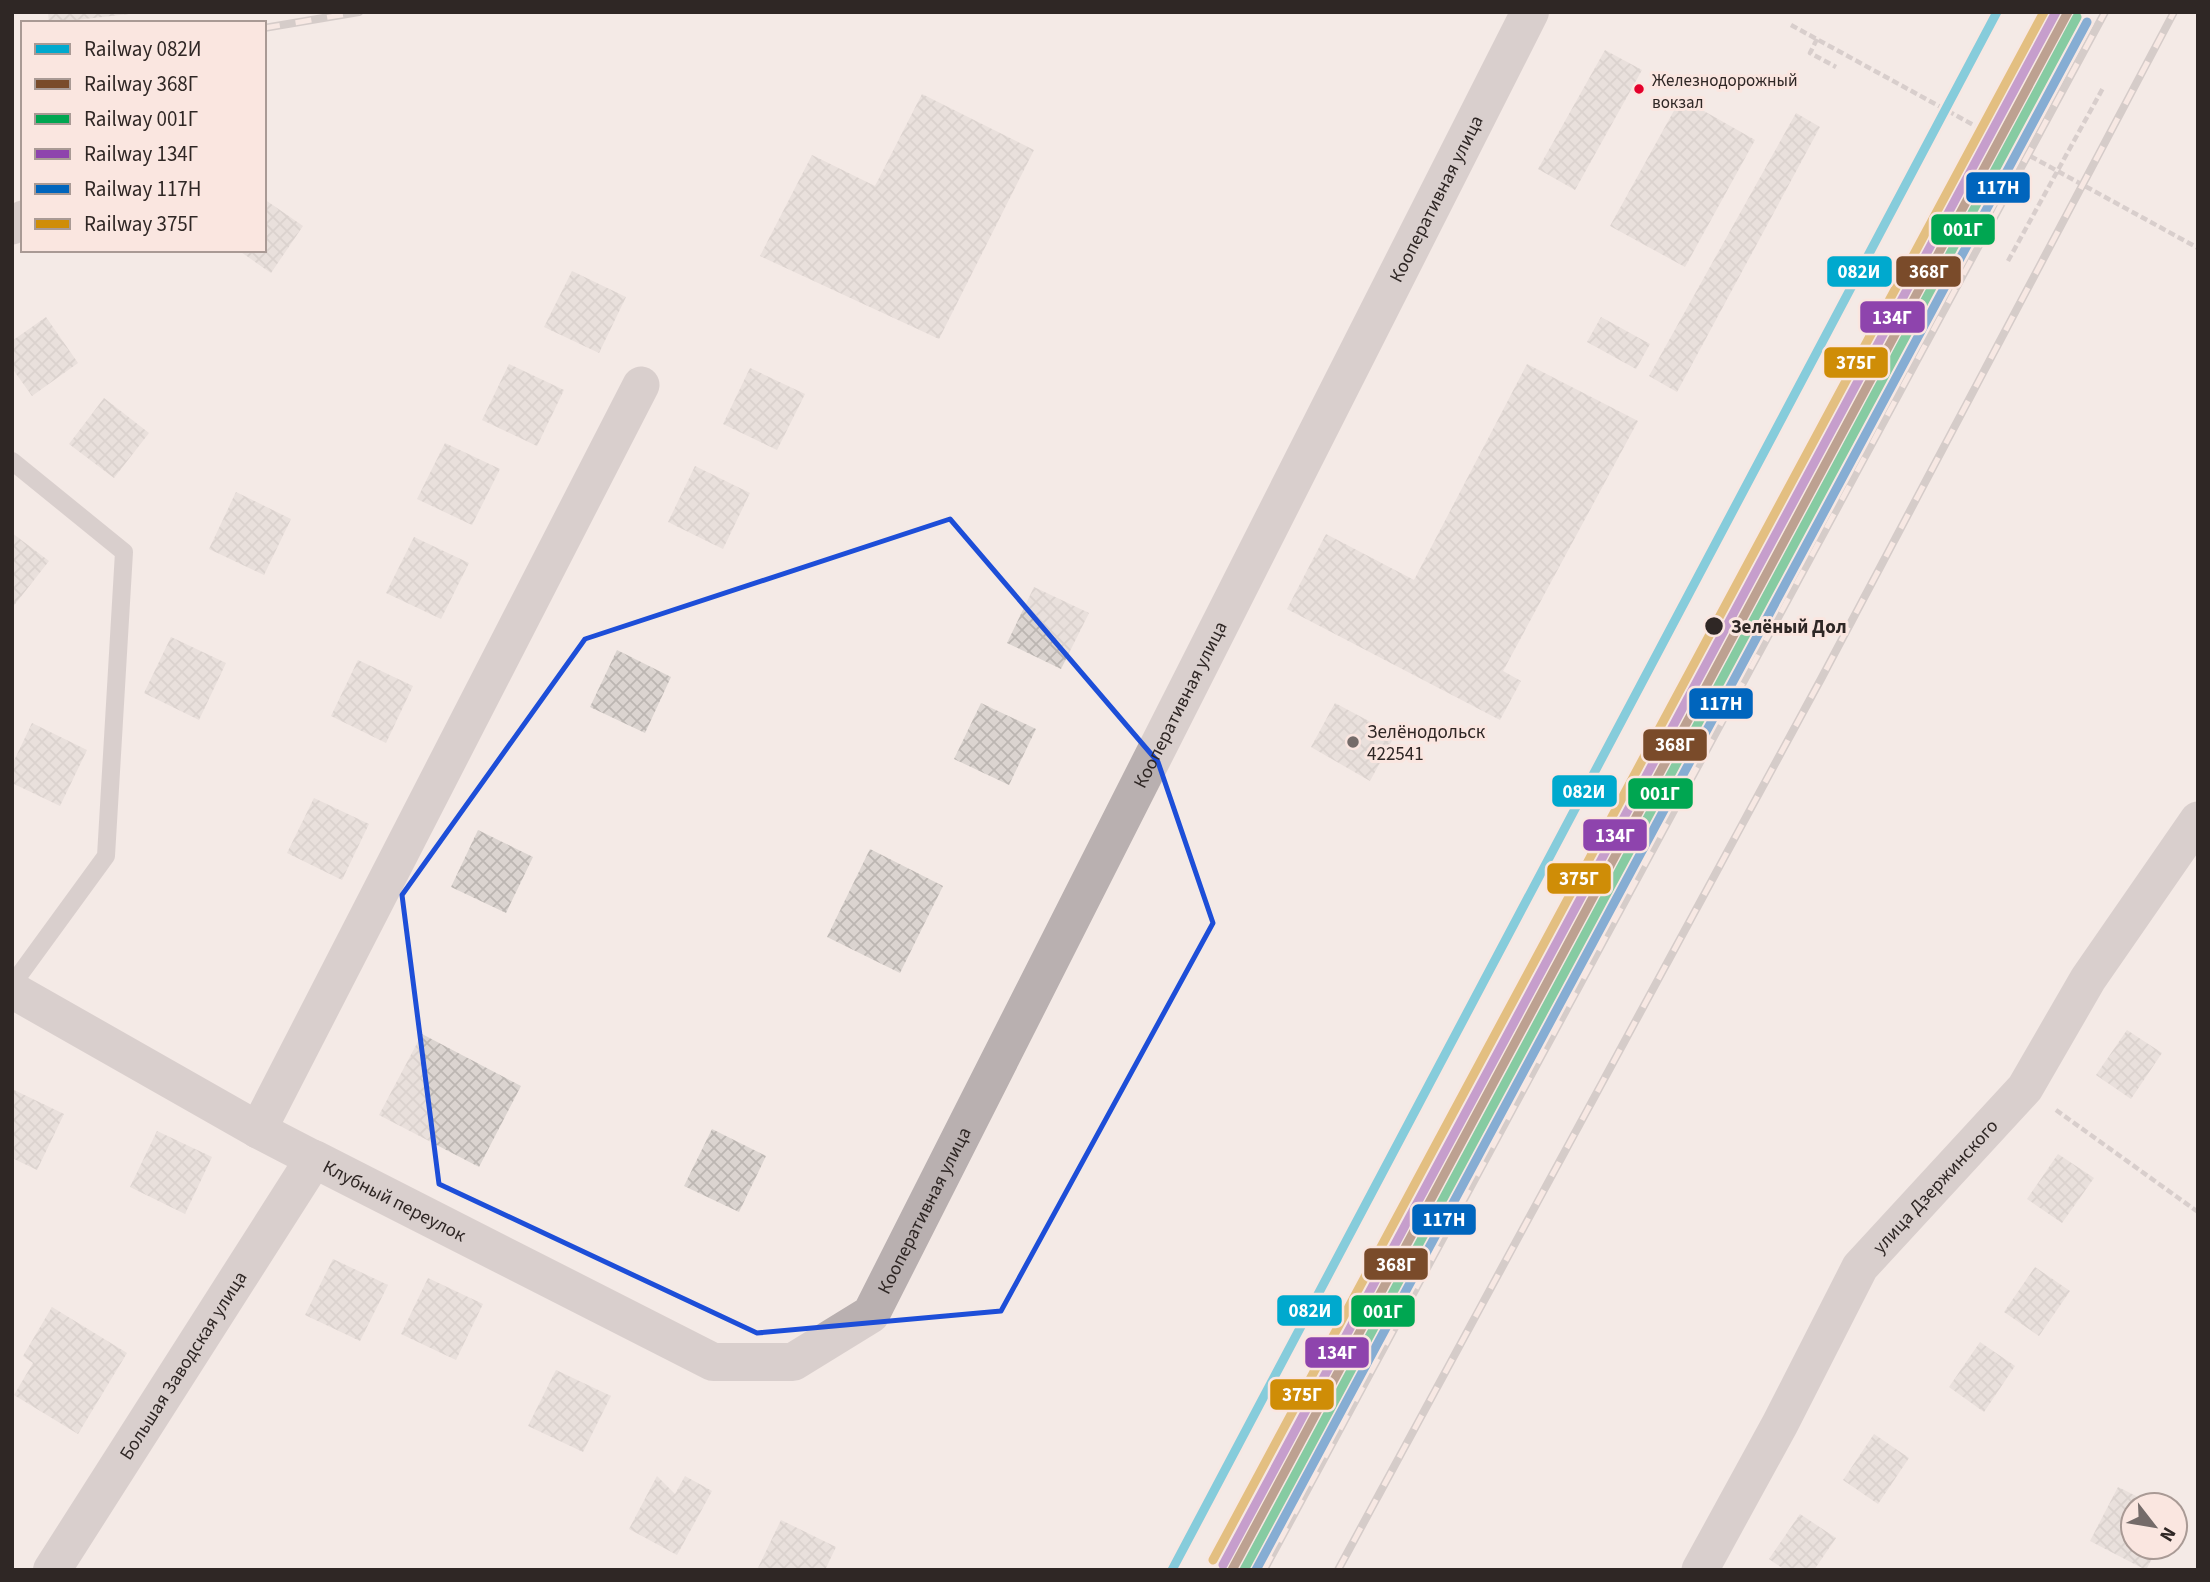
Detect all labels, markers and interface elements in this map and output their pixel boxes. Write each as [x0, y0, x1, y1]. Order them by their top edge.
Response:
legend [21, 21, 266, 252]
text: Railway 082И [84, 34, 202, 64]
text: Railway 368Г [84, 69, 198, 99]
place label: Железнодорожный вокзал [1652, 69, 1798, 115]
marker: Железнодорожный вокзал [1632, 82, 1646, 96]
text: Railway 001Г [84, 104, 198, 134]
street label: Кооперативная улица [1383, 111, 1491, 287]
text: Railway 134Г [84, 139, 198, 169]
line badge: 117Н [1965, 171, 2031, 204]
text: Railway 117Н [84, 174, 201, 204]
text: 117Н [1977, 175, 2019, 202]
text: Railway 375Г [84, 209, 198, 239]
line badge: 001Г [1930, 213, 1996, 246]
text: 001Г [1943, 217, 1983, 244]
line badge: 082И [1826, 255, 1893, 288]
line badge: 368Г [1895, 255, 1962, 288]
text: 082И [1838, 259, 1880, 286]
text: 368Г [1909, 259, 1949, 286]
line badge: 134Г [1859, 300, 1926, 334]
text: 134Г [1872, 305, 1912, 332]
line badge: 375Г [1823, 346, 1889, 379]
text: 375Г [1836, 350, 1876, 377]
place label: Зелёный Дол [1731, 614, 1847, 641]
marker: Зелёный Дол [1703, 615, 1725, 637]
street label: Кооперативная улица [1127, 617, 1235, 793]
line badge: 117Н [1688, 687, 1754, 720]
text: 117Н [1700, 691, 1742, 718]
place label: Зелёнодольск 422541 [1367, 719, 1486, 768]
line badge: 368Г [1642, 728, 1708, 762]
text: 368Г [1655, 732, 1695, 759]
marker: Зелёнодольск 422541 [1345, 734, 1361, 750]
line badge: 082И [1551, 774, 1618, 808]
line badge: 001Г [1627, 777, 1694, 810]
text: 082И [1563, 779, 1605, 806]
text: 001Г [1640, 781, 1680, 808]
line badge: 134Г [1582, 818, 1648, 852]
text: 134Г [1595, 823, 1635, 850]
line badge: 375Г [1546, 862, 1612, 895]
text: 375Г [1559, 866, 1599, 893]
street label: улица Дзержинского [1867, 1114, 2005, 1260]
street label: Кооперативная улица [871, 1123, 978, 1299]
street label: Клубный переулок [318, 1154, 471, 1249]
line badge: 117Н [1411, 1203, 1477, 1236]
text: 117Н [1423, 1207, 1465, 1234]
line badge: 368Г [1363, 1247, 1429, 1281]
text: 368Г [1376, 1252, 1416, 1279]
street label: Большая Заводская улица [114, 1266, 254, 1466]
line badge: 082И [1276, 1294, 1343, 1327]
line badge: 001Г [1350, 1294, 1416, 1328]
text: 082И [1289, 1298, 1331, 1325]
text: 001Г [1363, 1299, 1403, 1326]
line badge: 134Г [1304, 1336, 1370, 1369]
text: 134Г [1317, 1340, 1357, 1367]
line badge: 375Г [1269, 1378, 1335, 1411]
text: 375Г [1282, 1382, 1322, 1409]
north arrow [2119, 1491, 2189, 1561]
text: N [2152, 1522, 2182, 1546]

